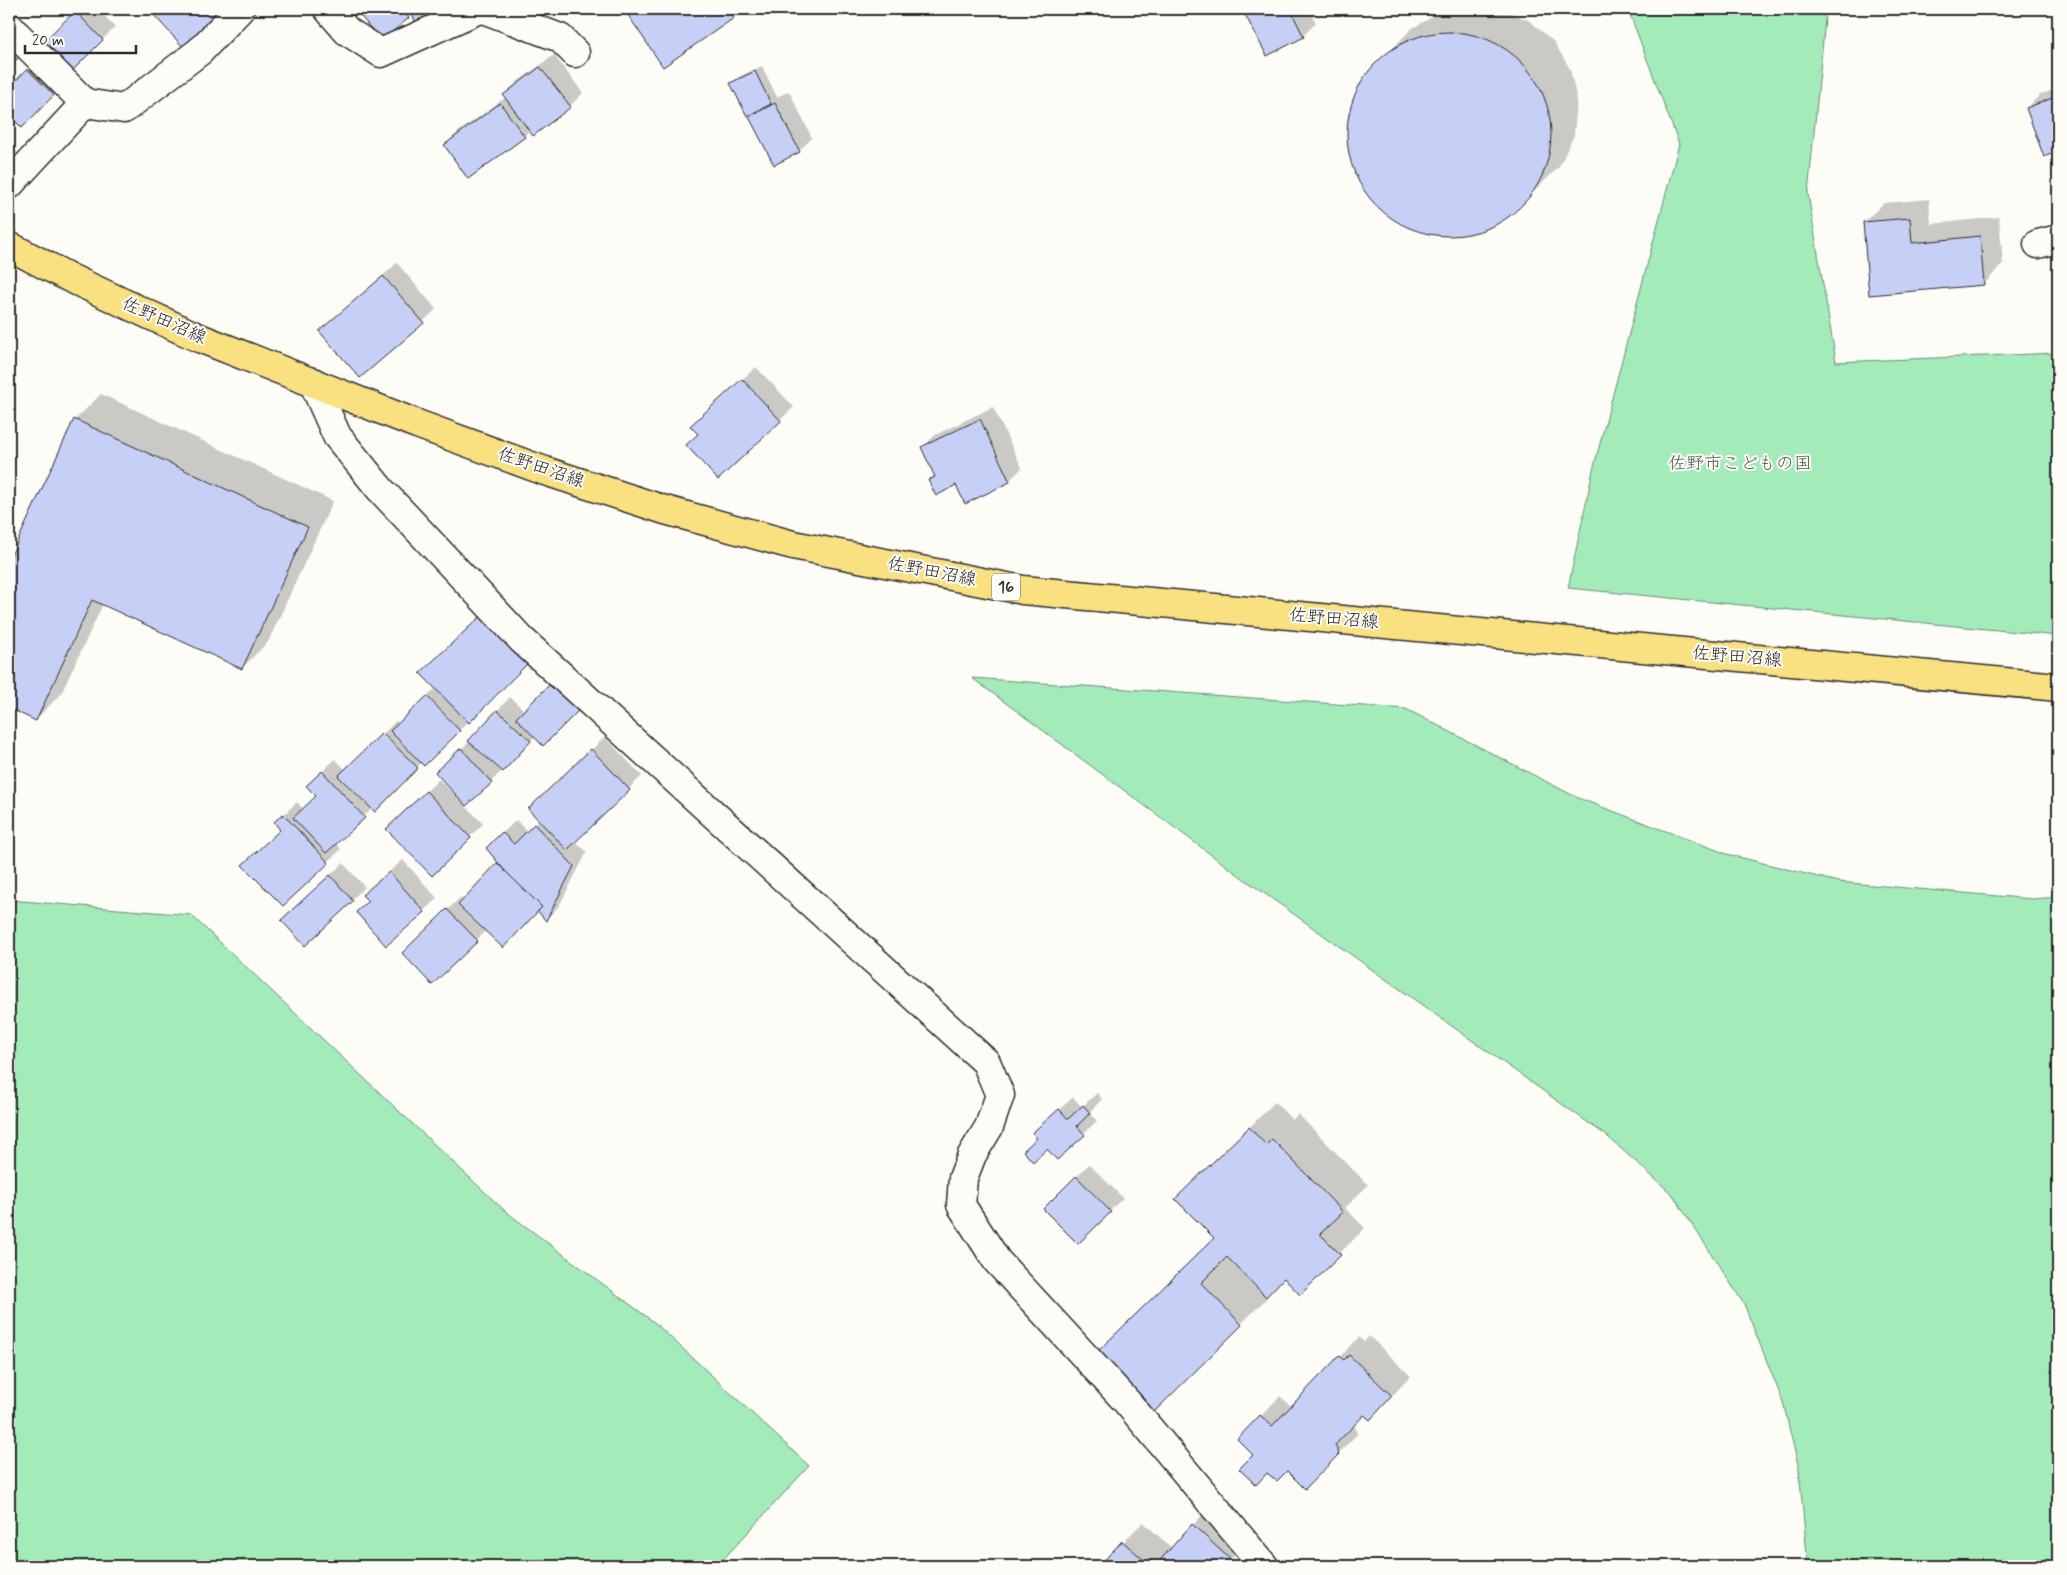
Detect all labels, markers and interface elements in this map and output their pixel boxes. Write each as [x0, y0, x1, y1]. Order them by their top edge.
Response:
scale bar [25, 22, 136, 54]
text: 20 m [32, 31, 64, 51]
street label: 佐野田沼線 [118, 292, 210, 350]
street label: 佐野田沼線 [495, 442, 587, 494]
park label: 佐野市こどもの国 [1668, 452, 1812, 476]
street label: 佐野田沼線 [886, 552, 978, 592]
road number: 16 [992, 574, 1020, 600]
street label: 佐野田沼線 [1288, 603, 1380, 635]
street label: 佐野田沼線 [1691, 641, 1783, 673]

